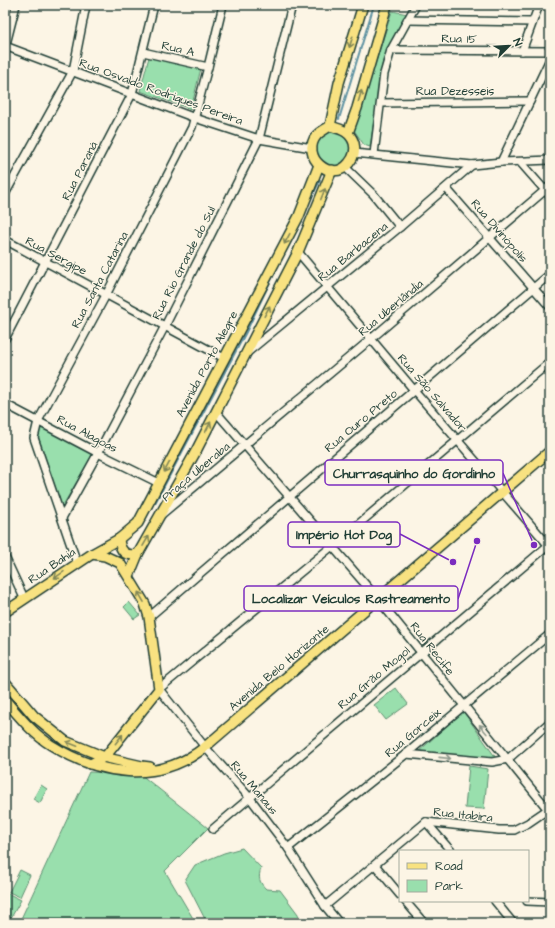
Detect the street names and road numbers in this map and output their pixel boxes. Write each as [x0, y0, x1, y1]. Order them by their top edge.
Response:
street label: Rua 15 [441, 30, 477, 48]
street label: Rua A [160, 37, 196, 61]
street label: Rua Osvaldo Rodrigues Pereira [77, 54, 245, 130]
street label: Rua Dezesseis [416, 83, 494, 100]
street label: Rua Paraná [58, 139, 102, 203]
street label: Rua Divinópolis [467, 196, 531, 266]
street label: Rua Rio Grande do Sul [148, 203, 220, 323]
street label: Rua Barbacena [314, 218, 392, 286]
street label: Rua Santa Catarina [67, 229, 133, 331]
street label: Rua Sergipe [22, 233, 90, 280]
street label: Rua Uberlândia [355, 276, 427, 340]
street label: Avenida Porto Alegre [172, 307, 243, 421]
street label: Rua São Salvador [393, 350, 471, 436]
street label: Rua Ouro Preto [321, 385, 401, 457]
street label: Rua Alagoas [53, 411, 120, 458]
street label: Praça Uberaba [158, 438, 234, 506]
street label: Rua Bahia [25, 544, 79, 588]
street label: Rua Recife [406, 619, 459, 680]
street label: Avenida Belo Horizonte [225, 621, 333, 715]
street label: Rua Grão Mogol [334, 643, 415, 714]
street label: Rua Gorceix [381, 704, 445, 762]
street label: Rua Manaus [226, 757, 282, 819]
street label: Rua Itabira [432, 803, 494, 827]

